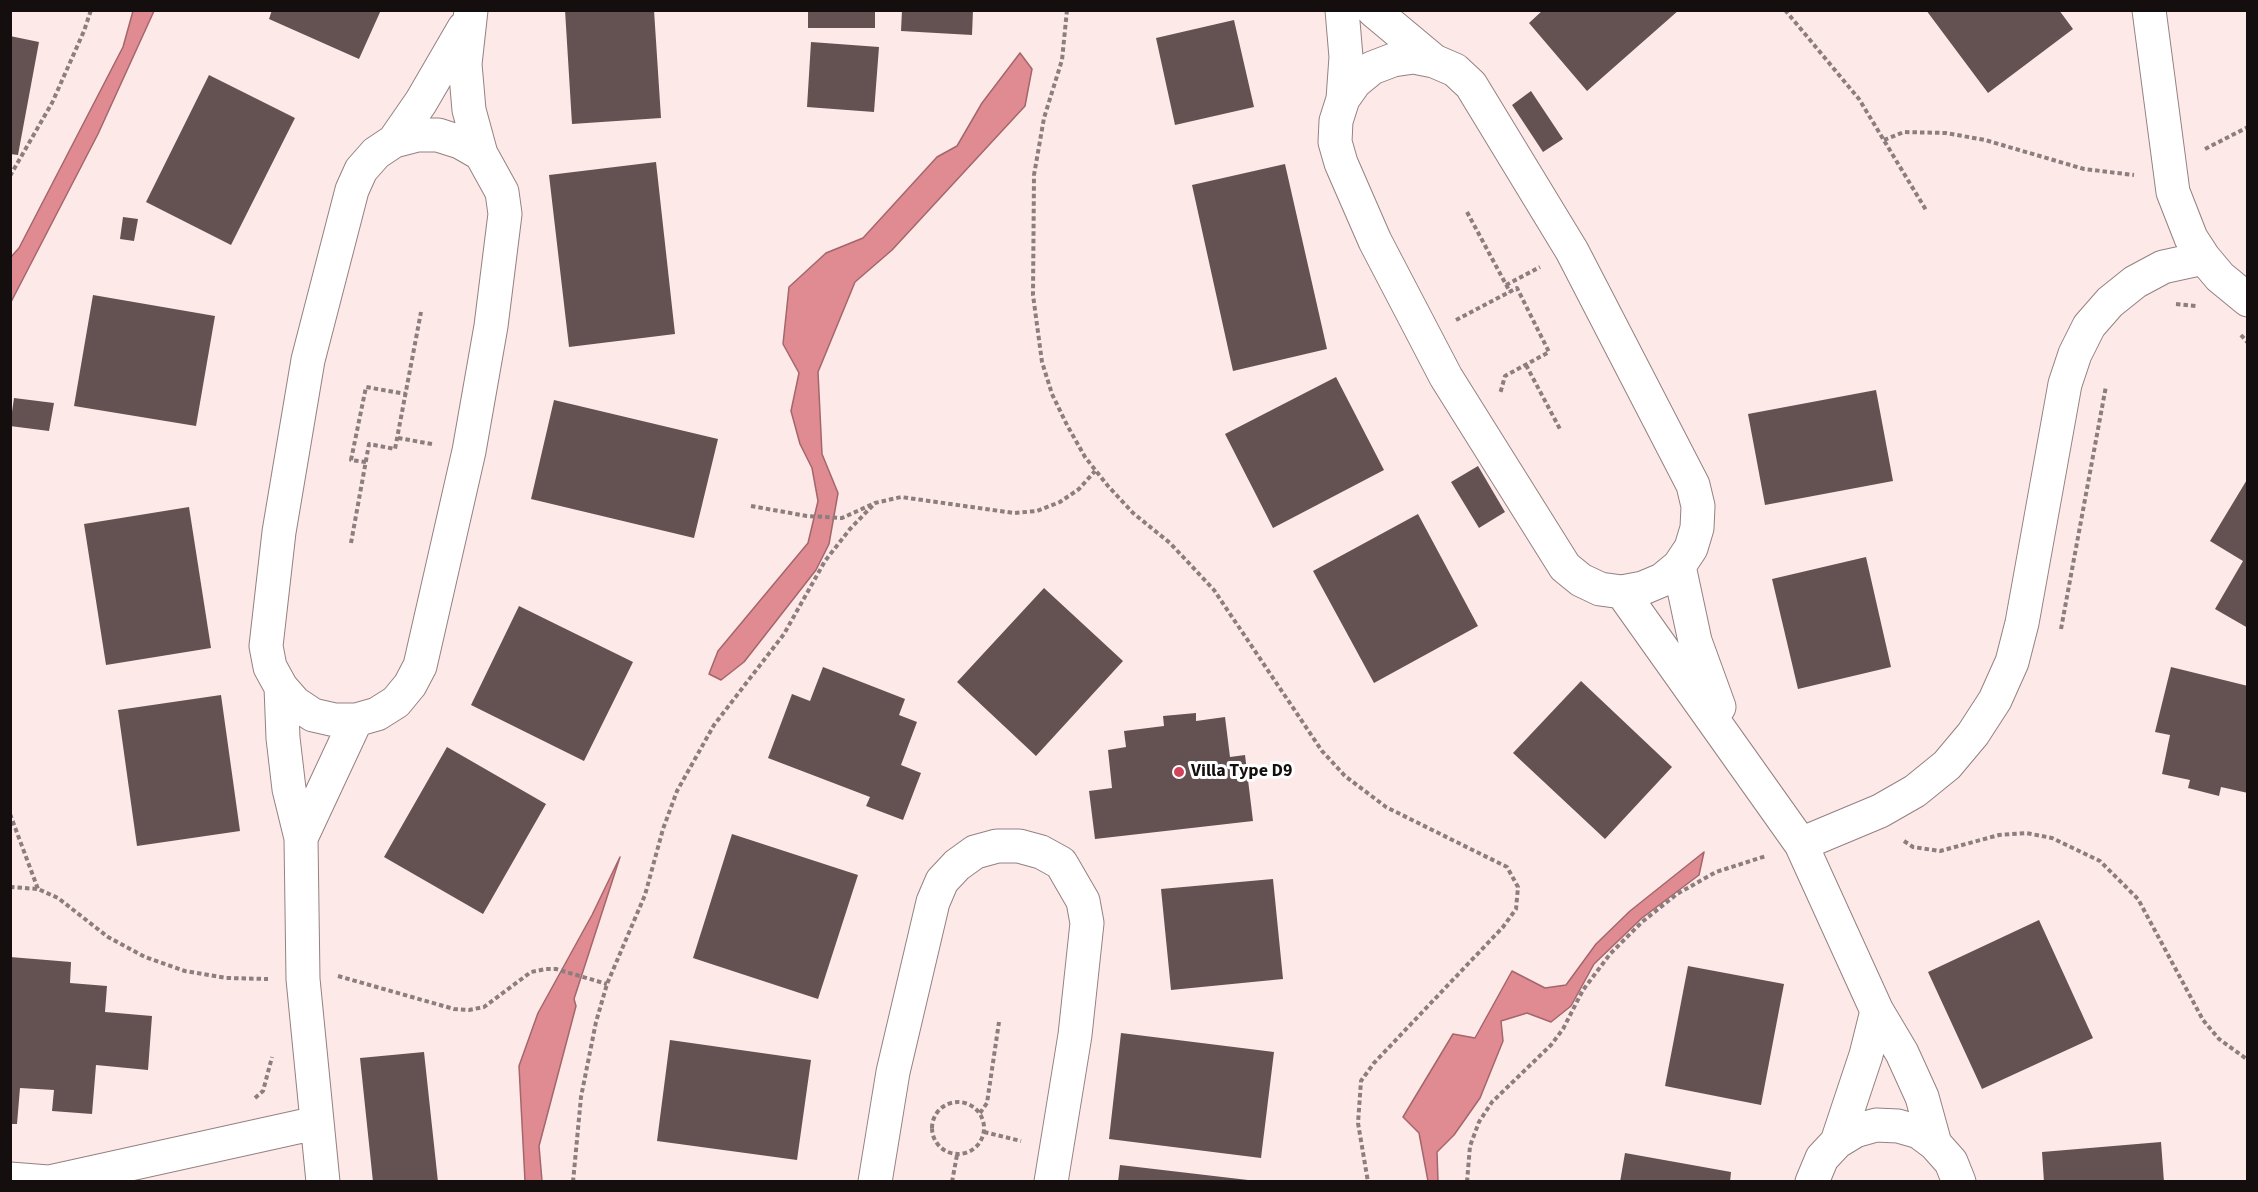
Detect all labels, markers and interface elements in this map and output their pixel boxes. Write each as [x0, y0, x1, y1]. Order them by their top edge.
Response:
place label: Villa Type D9 [1191, 761, 1292, 783]
marker: Villa Type D9 [1172, 765, 1186, 779]

